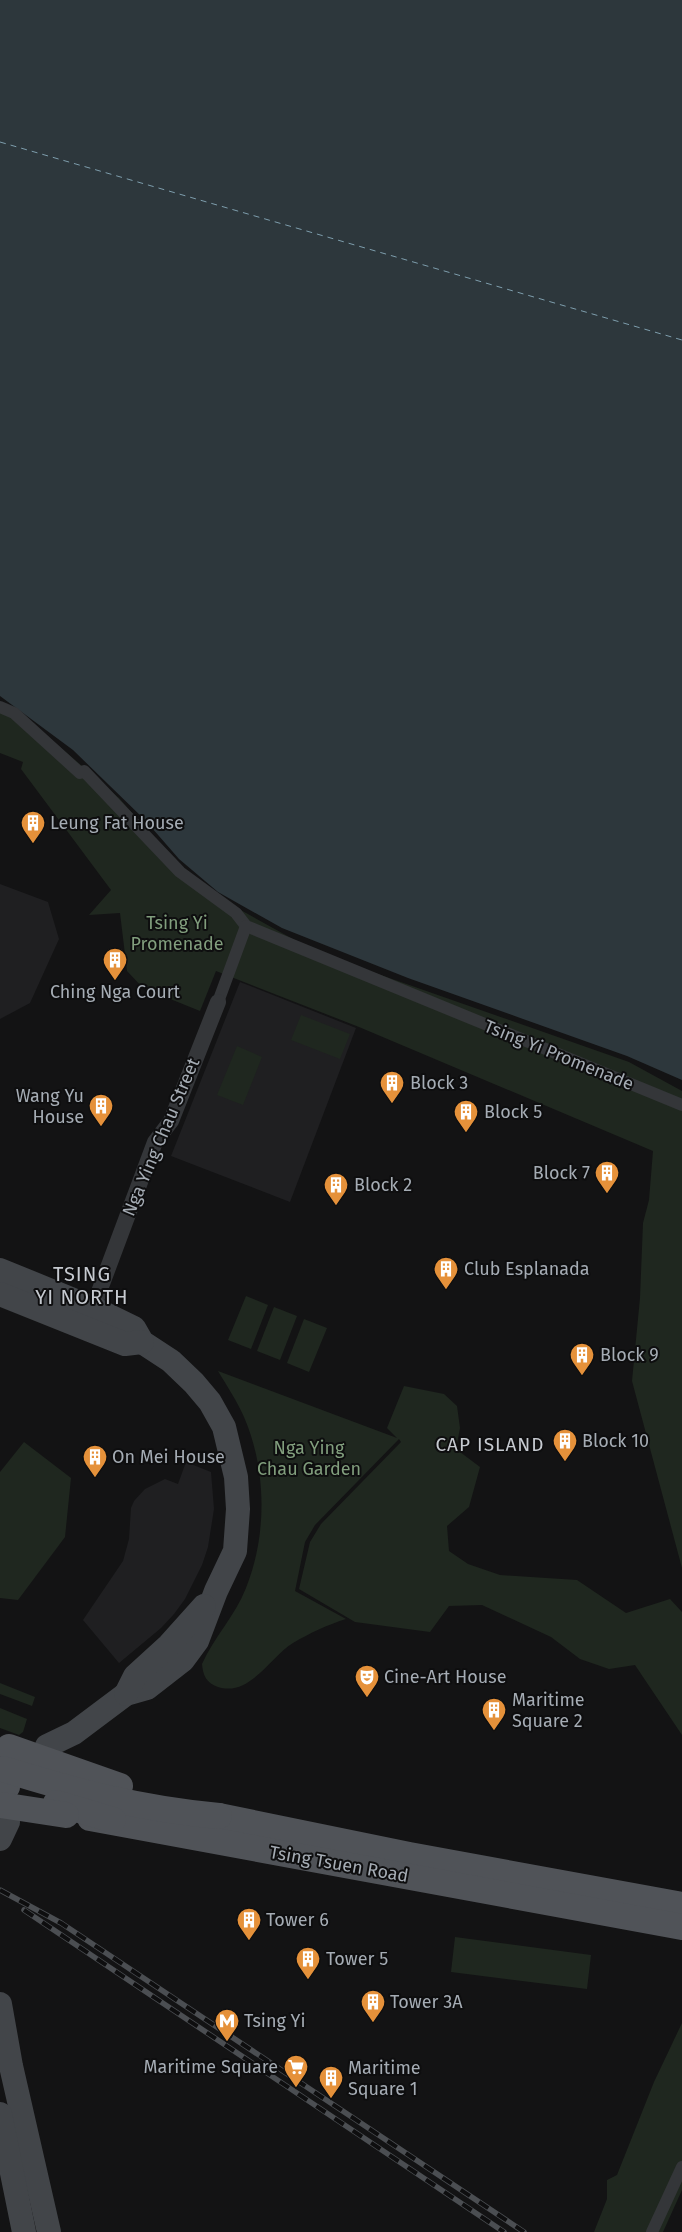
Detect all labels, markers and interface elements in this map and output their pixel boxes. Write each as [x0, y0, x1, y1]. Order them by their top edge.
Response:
building icon: Leung Fat House [20, 810, 46, 844]
place label: Leung Fat House [50, 812, 184, 834]
park label: Tsing Yi Promenade [130, 912, 224, 955]
building icon: Ching Nga Court [102, 947, 128, 981]
place label: Ching Nga Court [50, 981, 181, 1003]
street label: Tsing Yi Promenade [481, 1015, 637, 1095]
street label: Nga Ying Chau Street [118, 1054, 205, 1219]
building icon: Block 3 [379, 1070, 405, 1104]
place label: Block 3 [410, 1072, 468, 1094]
place label: Wang Yu House [16, 1085, 84, 1128]
building icon: Wang Yu House [88, 1093, 114, 1127]
building icon: Block 5 [453, 1099, 479, 1133]
place label: Block 5 [484, 1101, 542, 1123]
building icon: Block 7 [594, 1160, 620, 1194]
place label: Block 7 [533, 1162, 590, 1184]
building icon: Block 2 [323, 1172, 349, 1206]
place label: Block 2 [354, 1174, 412, 1196]
building icon: Club Esplanada [433, 1256, 459, 1290]
place label: Club Esplanada [464, 1258, 590, 1280]
district label: TSING YI NORTH [35, 1262, 129, 1309]
building icon: Block 9 [569, 1342, 595, 1376]
place label: Block 9 [600, 1344, 659, 1366]
building icon: Block 10 [552, 1428, 578, 1462]
place label: Block 10 [582, 1430, 649, 1452]
district label: CAP ISLAND [435, 1433, 545, 1456]
park label: Nga Ying Chau Garden [257, 1437, 361, 1480]
building icon: On Mei House [82, 1444, 108, 1478]
place label: On Mei House [112, 1446, 225, 1468]
theatre icon: Cine-Art House [354, 1664, 380, 1698]
place label: Cine-Art House [384, 1666, 507, 1688]
place label: Maritime Square 2 [512, 1689, 585, 1732]
building icon: Maritime Square 2 [481, 1697, 507, 1731]
street label: Tsing Tsuen Road [268, 1841, 410, 1887]
building icon: Tower 6 [236, 1907, 262, 1941]
place label: Tower 6 [266, 1909, 329, 1931]
building icon: Tower 5 [295, 1946, 321, 1980]
place label: Tower 5 [326, 1948, 388, 1970]
building icon: Tower 3A [360, 1989, 386, 2023]
place label: Tower 3A [390, 1991, 463, 2013]
metro station icon: Tsing Yi [214, 2008, 240, 2042]
place label: Tsing Yi [244, 2010, 306, 2032]
supermarket icon: Maritime Square [283, 2054, 309, 2088]
place label: Maritime Square [144, 2056, 278, 2078]
place label: Maritime Square 1 [348, 2057, 421, 2100]
building icon: Maritime Square 1 [318, 2065, 344, 2099]

